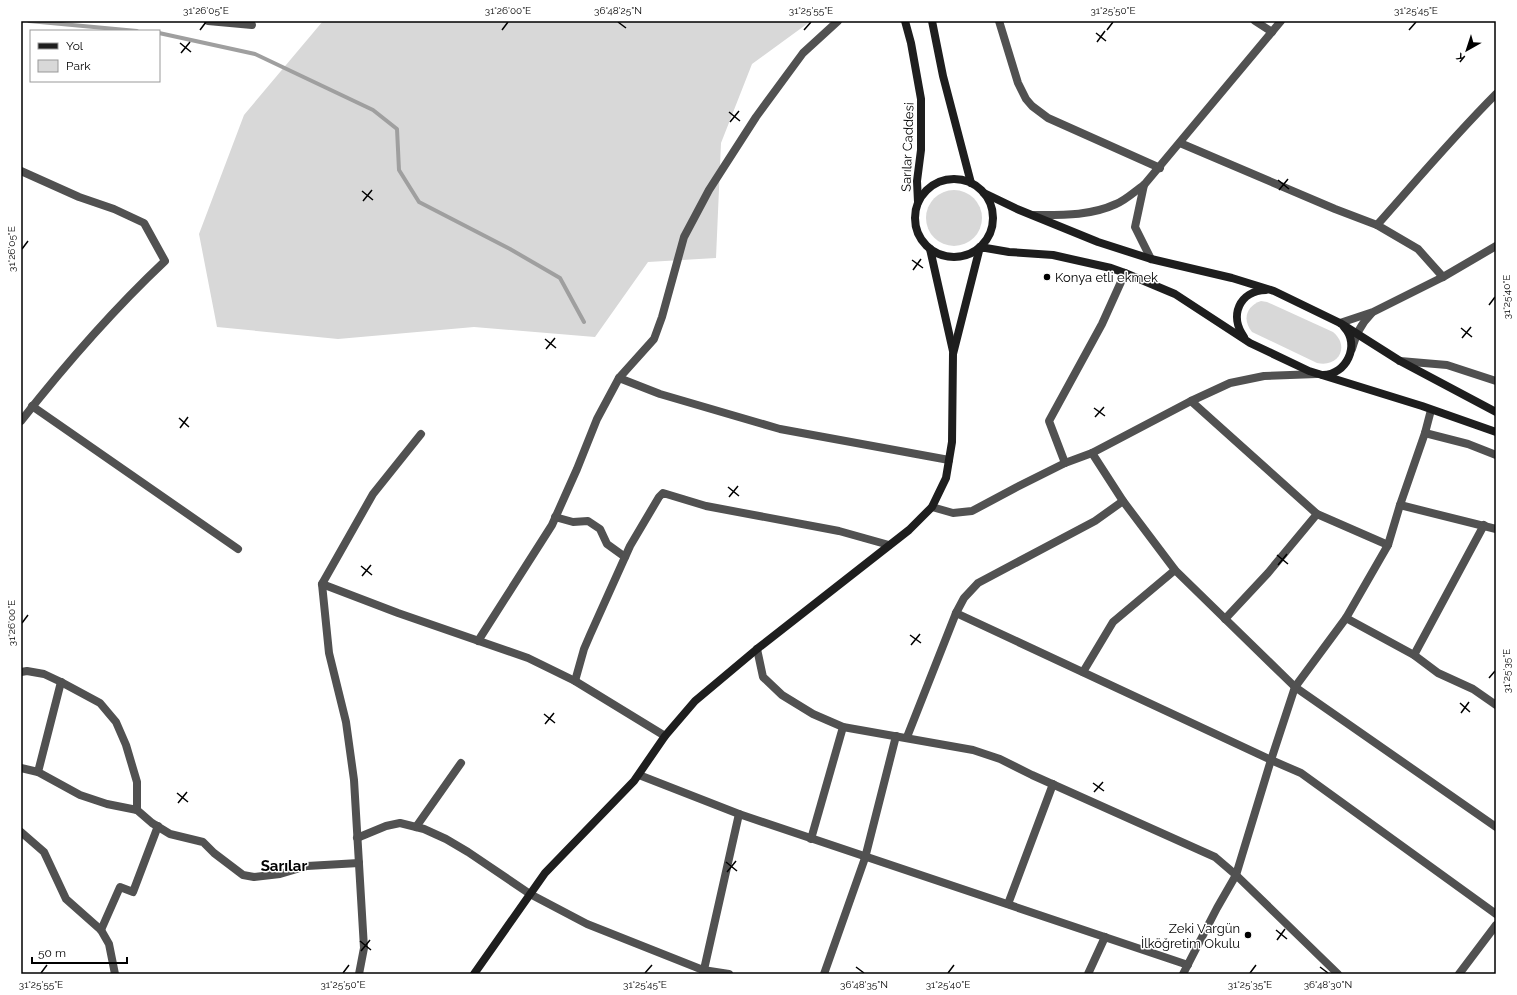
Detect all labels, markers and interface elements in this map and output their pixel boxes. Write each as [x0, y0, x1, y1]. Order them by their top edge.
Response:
text: 31°26'05"E [183, 5, 229, 16]
text: 31°26'00"E [485, 5, 531, 16]
text: 36°48'25"N [594, 5, 642, 16]
text: 31°25'55"E [789, 5, 833, 16]
text: 31°25'50"E [1090, 5, 1136, 16]
text: 31°25'45"E [1394, 5, 1438, 16]
legend [30, 30, 160, 82]
north arrow [1447, 30, 1487, 70]
text: Yol [66, 39, 84, 53]
text: K [1454, 50, 1468, 65]
text: Park [66, 59, 91, 73]
street label: Sarılar Caddesi [898, 102, 917, 192]
text: 31°26'05"E [6, 226, 17, 272]
place label: Konya etli ekmek [1055, 270, 1158, 285]
marker: Konya etli ekmek [1042, 272, 1052, 282]
text: 31°25'40"E [1501, 275, 1512, 319]
text: 31°26'00"E [6, 600, 17, 646]
text: 31°25'35"E [1501, 649, 1512, 693]
district label: Sarılar [261, 857, 307, 875]
place label: Zeki Vargün İlköğretim Okulu [1141, 921, 1240, 951]
marker: Zeki Vargün İlköğretim Okulu [1243, 930, 1253, 940]
scale bar [32, 939, 127, 965]
text: 50 m [38, 946, 66, 960]
text: 31°25'55"E [19, 979, 63, 990]
text: 31°25'50"E [320, 979, 366, 990]
text: 31°25'45"E [623, 979, 667, 990]
text: 36°48'35"N [840, 979, 888, 990]
text: 31°25'40"E [926, 979, 970, 990]
text: 31°25'35"E [1228, 979, 1272, 990]
text: 36°48'30"N [1304, 979, 1352, 990]

